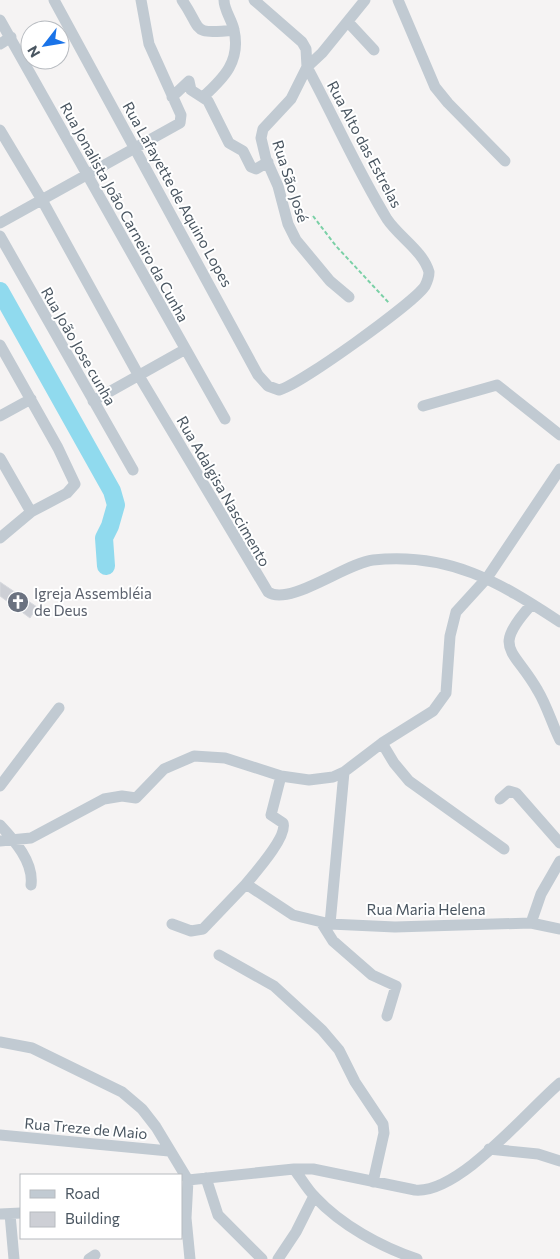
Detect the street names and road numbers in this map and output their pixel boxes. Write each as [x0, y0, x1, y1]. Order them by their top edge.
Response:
street label: Rua Alto das Estrelas [324, 77, 406, 211]
street label: Rua Lafayette de Aquino Lopes [119, 98, 237, 290]
street label: Rua Jonalista João Carneiro da Cunha [57, 99, 193, 325]
street label: Rua São José [269, 138, 313, 224]
street label: Rua João Jose cunha [38, 284, 120, 408]
street label: Rua Adalgisa Nascimento [174, 413, 275, 569]
street label: Rua Maria Helena [366, 900, 486, 918]
street label: Rua Treze de Maio [24, 1114, 148, 1142]

